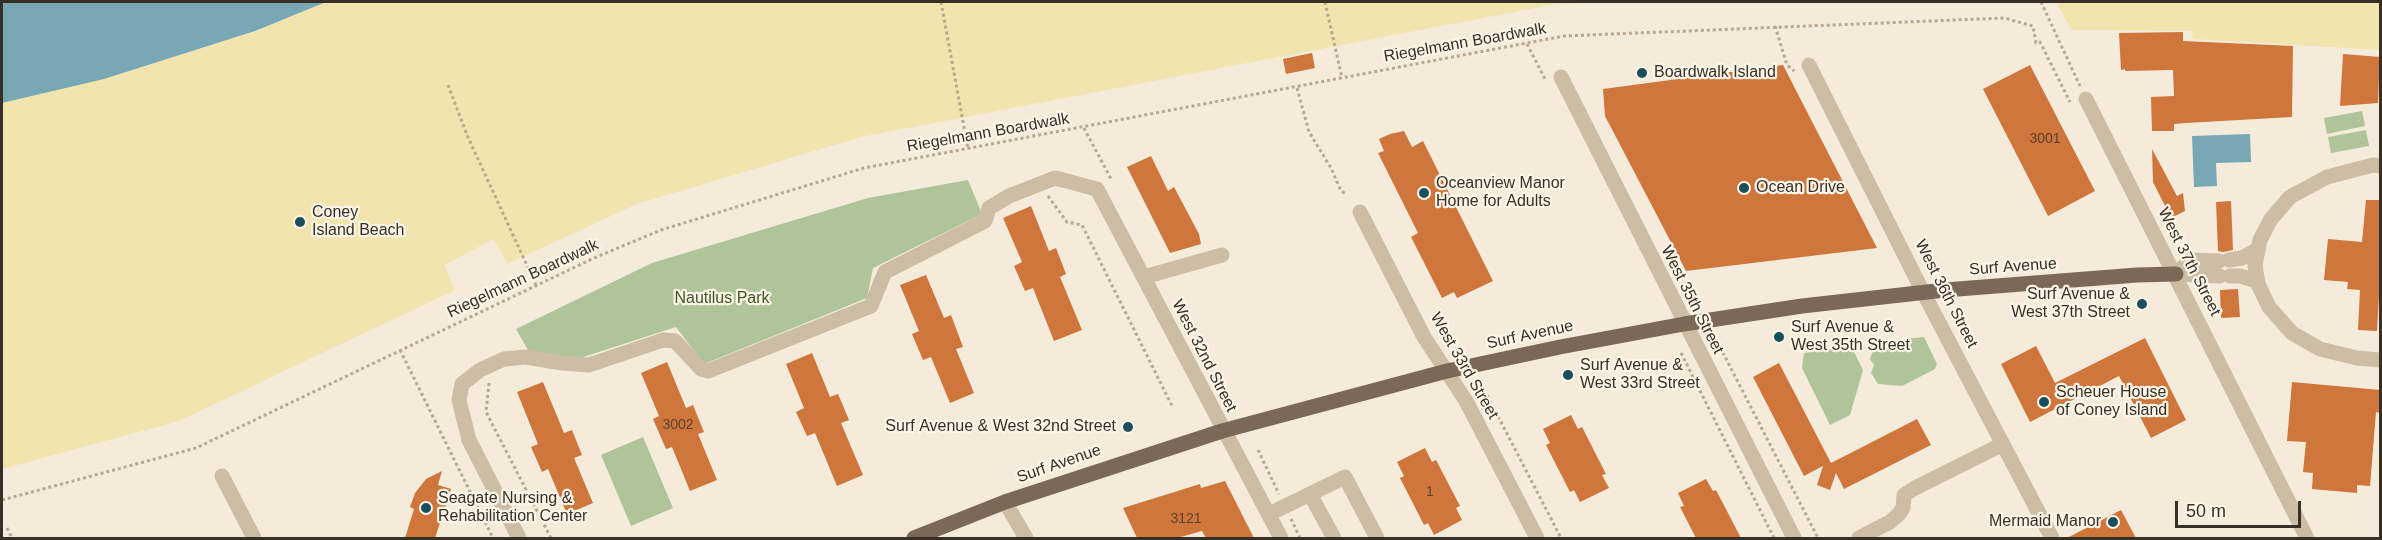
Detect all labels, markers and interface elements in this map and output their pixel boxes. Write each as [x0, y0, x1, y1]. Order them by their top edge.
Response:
street label: Riegelmann Boardwalk [1382, 19, 1548, 67]
place label: Boardwalk Island [1654, 63, 1776, 83]
marker: Boardwalk Island [1635, 66, 1649, 80]
street label: Riegelmann Boardwalk [905, 109, 1071, 157]
house number: 3001 [2029, 131, 2061, 147]
place label: Oceanview Manor Home for Adults [1436, 174, 1565, 212]
place label: Ocean Drive [1756, 178, 1845, 198]
marker: Ocean Drive [1737, 181, 1751, 195]
marker: Oceanview Manor Home for Adults [1417, 186, 1431, 200]
place label: Coney Island Beach [312, 203, 405, 241]
street label: West 37th Street [2153, 205, 2225, 319]
marker: Coney Island Beach [293, 215, 307, 229]
street label: Riegelmann Boardwalk [444, 236, 602, 322]
street label: West 36th Street [1910, 237, 1982, 351]
street label: West 35th Street [1656, 243, 1728, 357]
street label: Surf Avenue [1969, 254, 2057, 280]
place label: Surf Avenue & West 37th Street [2011, 285, 2130, 323]
park label: Nautilus Park [674, 289, 770, 309]
street label: West 32nd Street [1167, 297, 1241, 415]
marker: Surf Avenue & West 37th Street [2135, 297, 2149, 311]
street label: West 33rd Street [1426, 309, 1502, 423]
street label: Surf Avenue [1485, 316, 1575, 354]
place label: Surf Avenue & West 35th Street [1791, 318, 1910, 356]
marker: Surf Avenue & West 35th Street [1772, 330, 1786, 344]
place label: Surf Avenue & West 33rd Street [1580, 356, 1700, 394]
marker: Surf Avenue & West 33rd Street [1561, 368, 1575, 382]
place label: Scheuer House of Coney Island [2056, 383, 2167, 421]
marker: Scheuer House of Coney Island [2037, 395, 2051, 409]
house number: 3002 [662, 417, 694, 433]
place label: Surf Avenue & West 32nd Street [885, 417, 1116, 437]
marker: Surf Avenue & West 32nd Street [1121, 420, 1135, 434]
street label: Surf Avenue [1014, 441, 1104, 487]
house number: 1 [1426, 484, 1434, 500]
place label: Seagate Nursing & Rehabilitation Center [438, 489, 587, 527]
scale bar [2178, 489, 2304, 527]
marker: Seagate Nursing & Rehabilitation Center [419, 501, 433, 515]
text: 50 m [2186, 501, 2226, 521]
house number: 3121 [1170, 511, 1202, 527]
place label: Mermaid Manor [1989, 512, 2101, 532]
marker: Mermaid Manor [2106, 515, 2120, 529]

